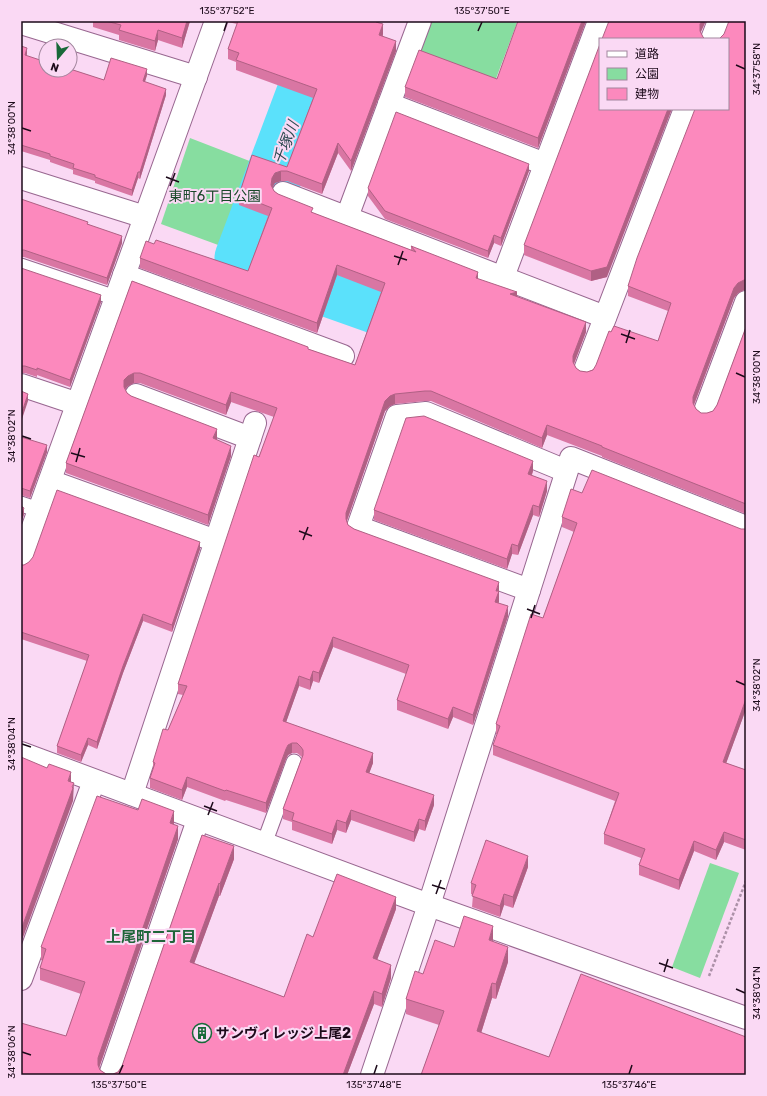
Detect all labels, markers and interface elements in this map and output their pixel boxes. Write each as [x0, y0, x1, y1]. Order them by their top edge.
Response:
text: 135°37'52"E [199, 5, 255, 17]
text: 135°37'50"E [454, 5, 510, 17]
north arrow [38, 38, 78, 78]
legend [599, 38, 729, 110]
text: 34°37'58"N [751, 43, 763, 95]
text: 道路 [635, 47, 659, 61]
text: N [49, 60, 61, 74]
text: 公園 [635, 67, 659, 81]
text: 建物 [635, 87, 659, 101]
text: 34°38'00"N [6, 101, 18, 155]
water label: 千塚川 [270, 117, 303, 167]
park label: 東町6丁目公園 [169, 188, 261, 205]
text: 34°38'00"N [751, 350, 763, 404]
text: 34°38'02"N [6, 409, 18, 463]
text: 34°38'02"N [751, 658, 763, 712]
text: 34°38'04"N [6, 717, 18, 771]
district label: 上尾町二丁目 [106, 928, 196, 946]
text: 34°38'04"N [751, 966, 763, 1020]
building icon: サンヴィレッジ上尾2 [191, 1022, 213, 1044]
text: 34°38'06"N [6, 1025, 18, 1079]
place label: サンヴィレッジ上尾2 [216, 1025, 351, 1042]
text: 135°37'50"E [91, 1079, 147, 1091]
text: 135°37'48"E [346, 1079, 402, 1091]
text: 135°37'46"E [602, 1079, 656, 1091]

